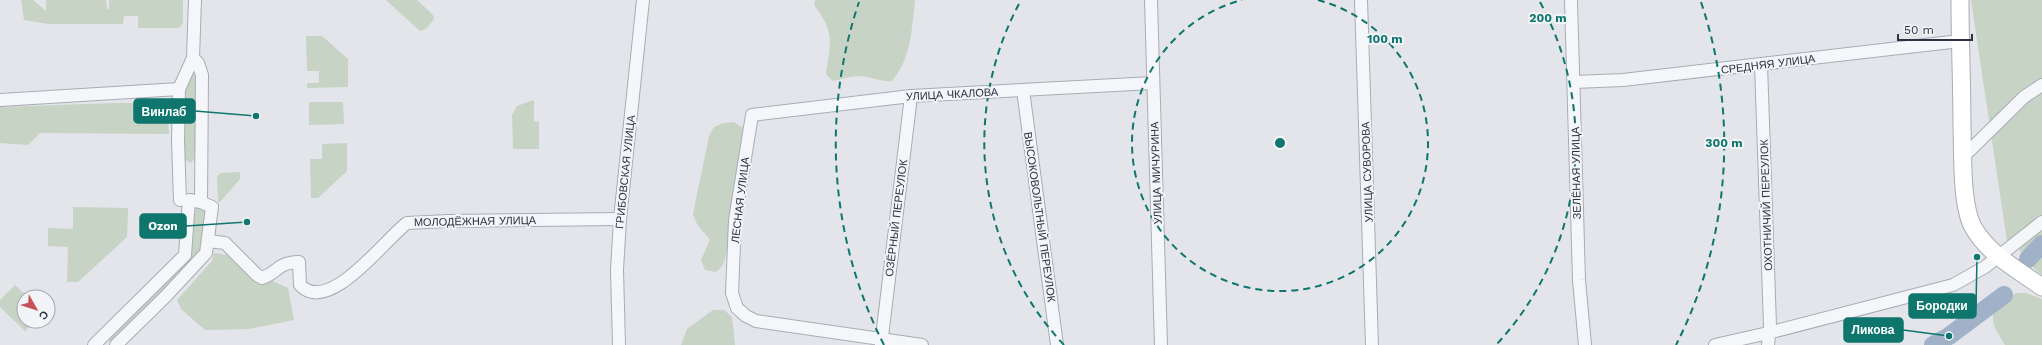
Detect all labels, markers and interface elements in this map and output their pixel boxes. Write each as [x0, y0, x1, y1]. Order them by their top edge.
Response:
text: 200 m [1529, 11, 1567, 25]
scale bar [1898, 16, 1972, 42]
text: 50 m [1904, 23, 1934, 37]
text: 100 m [1367, 32, 1403, 46]
street label: СРЕДНЯЯ УЛИЦА [1720, 52, 1817, 77]
street label: УЛИЦА ЧКАЛОВА [906, 86, 999, 103]
callout: Винлаб [134, 99, 195, 123]
text: Винлаб [142, 105, 187, 119]
street label: ГРИБОВСКАЯ УЛИЦА [613, 114, 638, 230]
street label: УЛИЦА МИЧУРИНА [1148, 121, 1165, 225]
street label: УЛИЦА СУВОРОВА [1359, 121, 1376, 223]
street label: ЗЕЛЁНАЯ УЛИЦА [1569, 126, 1584, 219]
street label: ВЫСОКОВОЛЬТНЫЙ ПЕРЕУЛОК [1021, 131, 1058, 304]
centre of rings [1273, 136, 1287, 150]
text: 300 m [1705, 136, 1743, 150]
street label: ОХОТНИЧИЙ ПЕРЕУЛОК [1758, 138, 1775, 271]
street label: ЛЕСНАЯ УЛИЦА [729, 156, 752, 244]
street label: ОЗЁРНЫЙ ПЕРЕУЛОК [883, 158, 910, 277]
callout: Ozon [140, 214, 186, 238]
street label: МОЛОДЁЖНАЯ УЛИЦА [414, 214, 537, 229]
text: Ozon [148, 219, 178, 233]
north arrow [16, 289, 56, 329]
callout: Бородки [1909, 294, 1976, 318]
text: Бородки [1916, 299, 1968, 313]
text: С [36, 308, 51, 322]
callout: Ликова [1844, 318, 1903, 342]
text: Ликова [1852, 323, 1895, 337]

